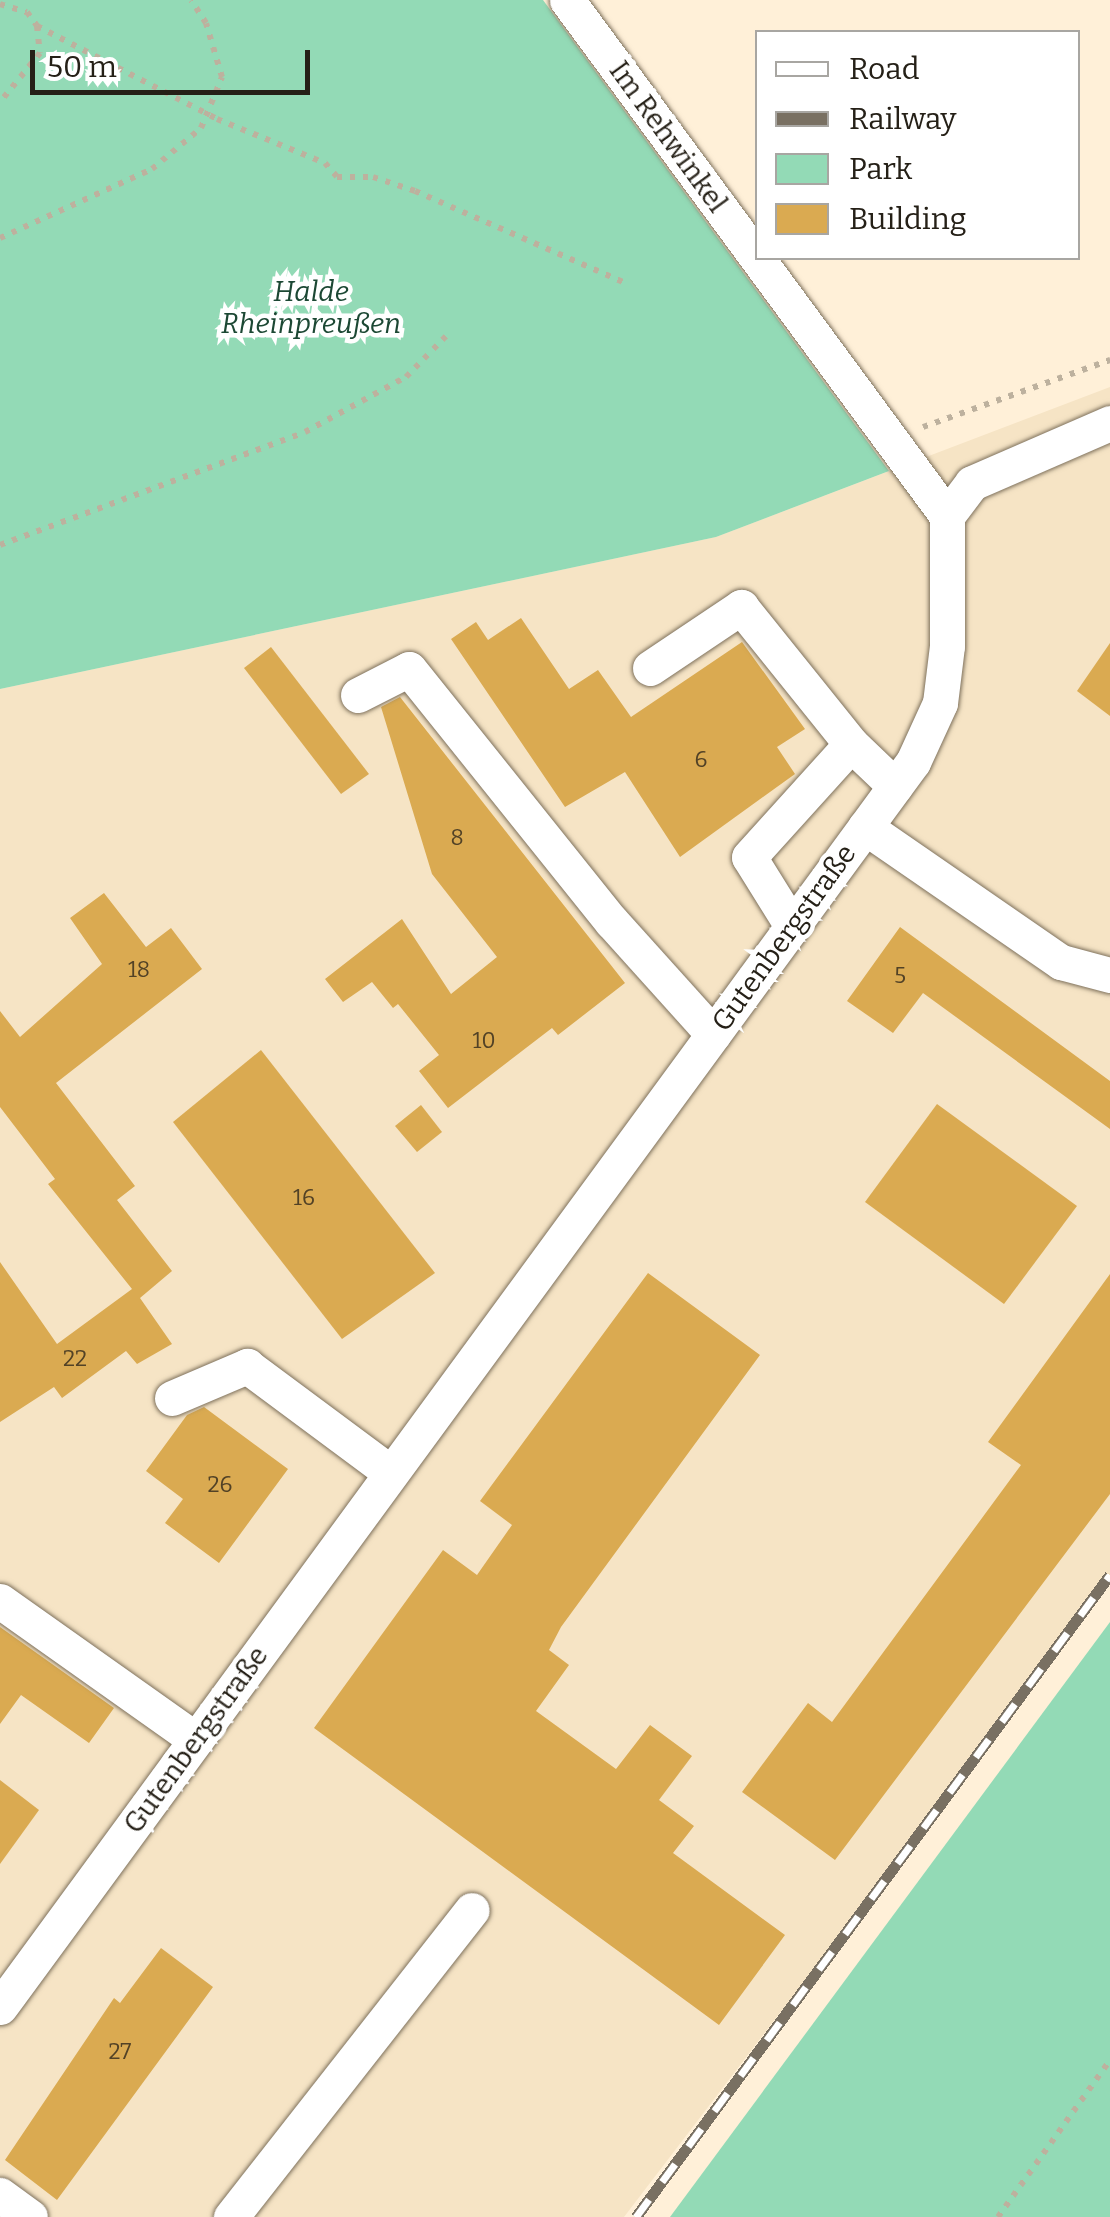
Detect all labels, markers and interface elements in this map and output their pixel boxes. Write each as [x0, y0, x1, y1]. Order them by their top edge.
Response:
scale bar [35, 30, 315, 92]
legend [755, 30, 1080, 260]
text: 50 m [47, 49, 117, 85]
text: Road [849, 51, 920, 87]
street label: Im Rehwinkel [602, 55, 734, 219]
text: Railway [849, 101, 956, 137]
text: Park [849, 151, 912, 187]
text: Building [849, 201, 967, 237]
park label: Halde Rheinpreußen [221, 275, 401, 341]
house number: 6 [695, 747, 707, 773]
house number: 8 [450, 825, 464, 851]
street label: Gutenbergstraße [705, 838, 863, 1038]
house number: 18 [128, 957, 150, 983]
house number: 5 [894, 963, 906, 989]
house number: 10 [472, 1028, 496, 1054]
house number: 16 [293, 1185, 315, 1211]
house number: 22 [63, 1346, 87, 1372]
house number: 26 [208, 1472, 232, 1498]
street label: Gutenbergstraße [117, 1640, 275, 1840]
house number: 27 [109, 2039, 131, 2065]

